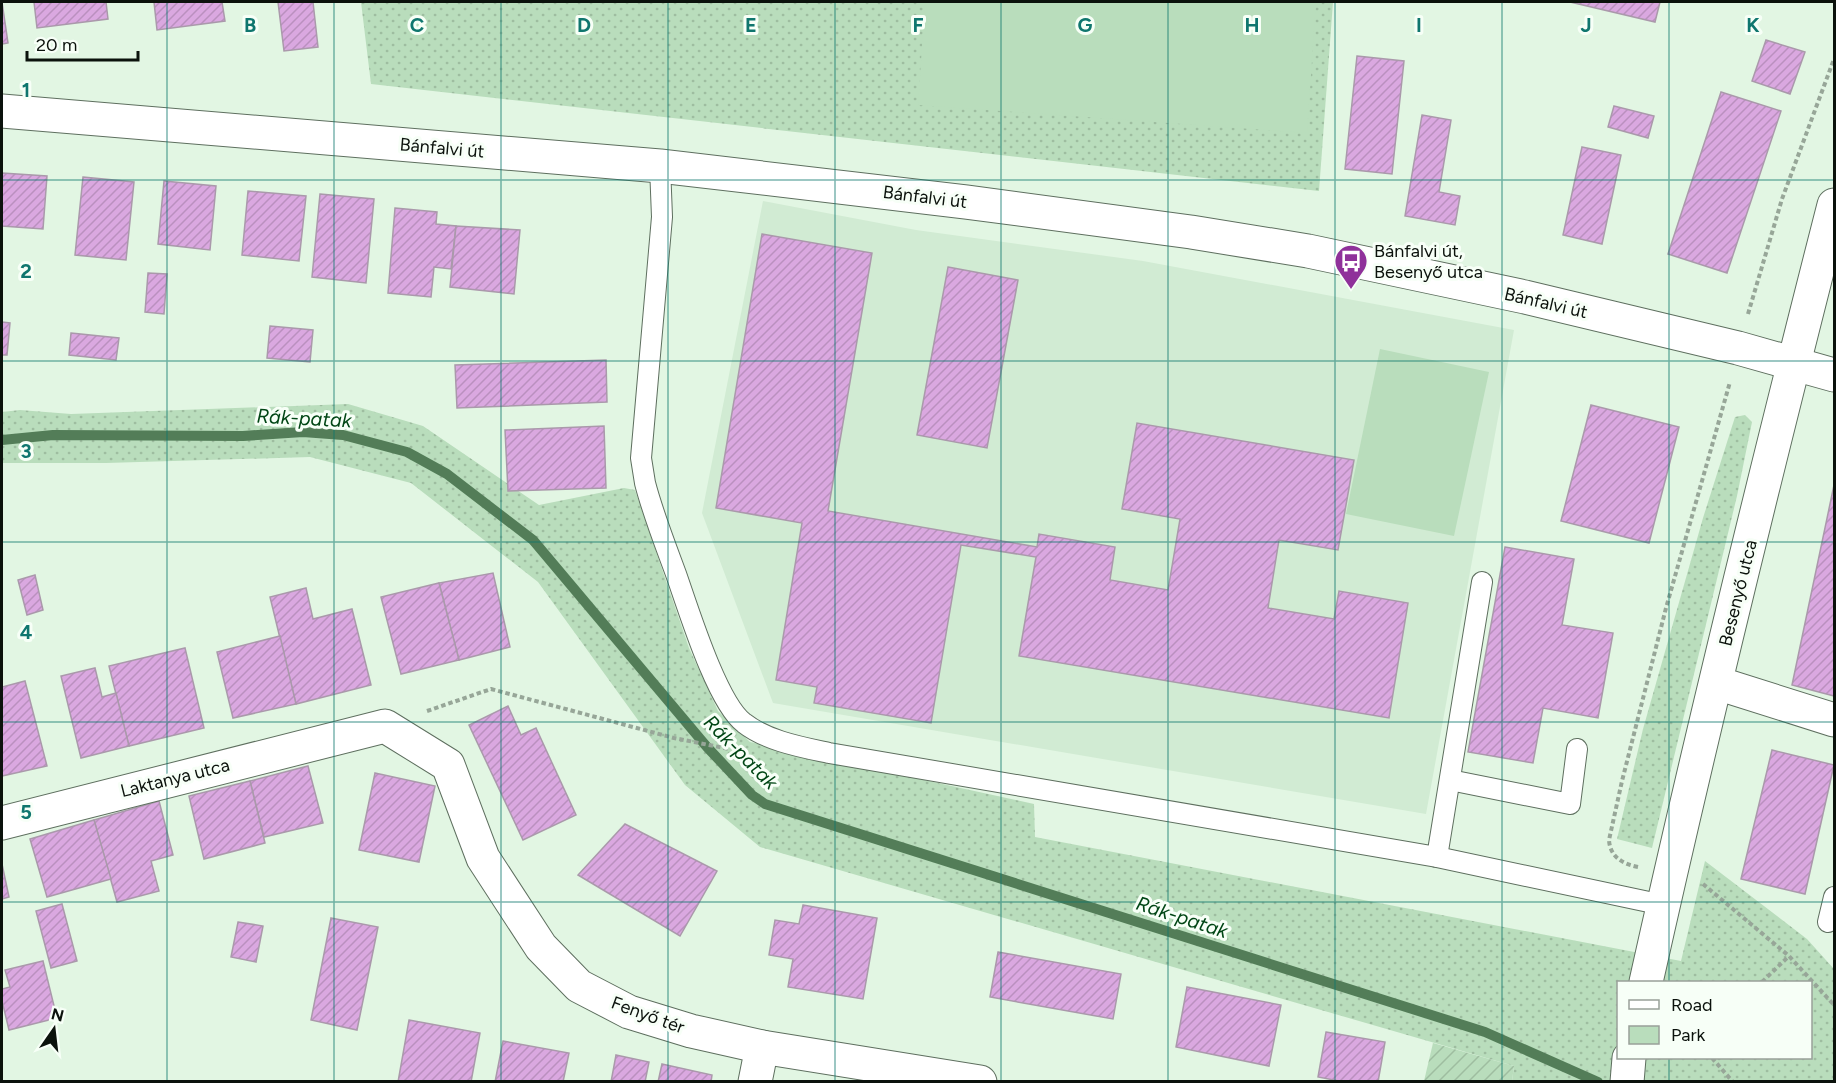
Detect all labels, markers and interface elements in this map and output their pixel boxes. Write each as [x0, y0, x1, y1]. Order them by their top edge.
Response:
text: B [244, 13, 256, 37]
text: C [410, 13, 424, 37]
text: D [577, 13, 591, 37]
text: E [745, 13, 757, 37]
text: F [912, 13, 924, 37]
text: G [1078, 13, 1093, 37]
text: H [1245, 13, 1260, 37]
text: I [1416, 13, 1422, 37]
text: J [1580, 13, 1592, 37]
text: K [1746, 13, 1760, 37]
scale bar [27, 24, 138, 62]
text: 20 m [36, 34, 77, 56]
text: 1 [22, 78, 30, 102]
street label: Bánfalvi út [399, 133, 485, 163]
street label: Bánfalvi út [882, 181, 969, 213]
place label: Bánfalvi út, Besenyő utca [1374, 240, 1483, 283]
bus stop icon: Bánfalvi út, Besenyő utca [1333, 243, 1369, 290]
text: 2 [20, 259, 32, 283]
street label: Bánfalvi út [1502, 283, 1590, 323]
water label: Rák-patak [256, 404, 353, 433]
text: 3 [20, 439, 32, 463]
street label: Besenyő utca [1714, 538, 1762, 648]
text: 4 [20, 620, 33, 644]
water label: Rák-patak [699, 710, 784, 795]
street label: Laktanya utca [118, 754, 232, 802]
text: 5 [20, 800, 32, 824]
water label: Rák-patak [1133, 891, 1232, 943]
legend [1617, 981, 1812, 1059]
street label: Fenyő tér [608, 992, 688, 1038]
text: Road [1671, 994, 1712, 1016]
north arrow [24, 999, 84, 1059]
text: N [49, 1004, 66, 1026]
text: Park [1671, 1024, 1706, 1046]

